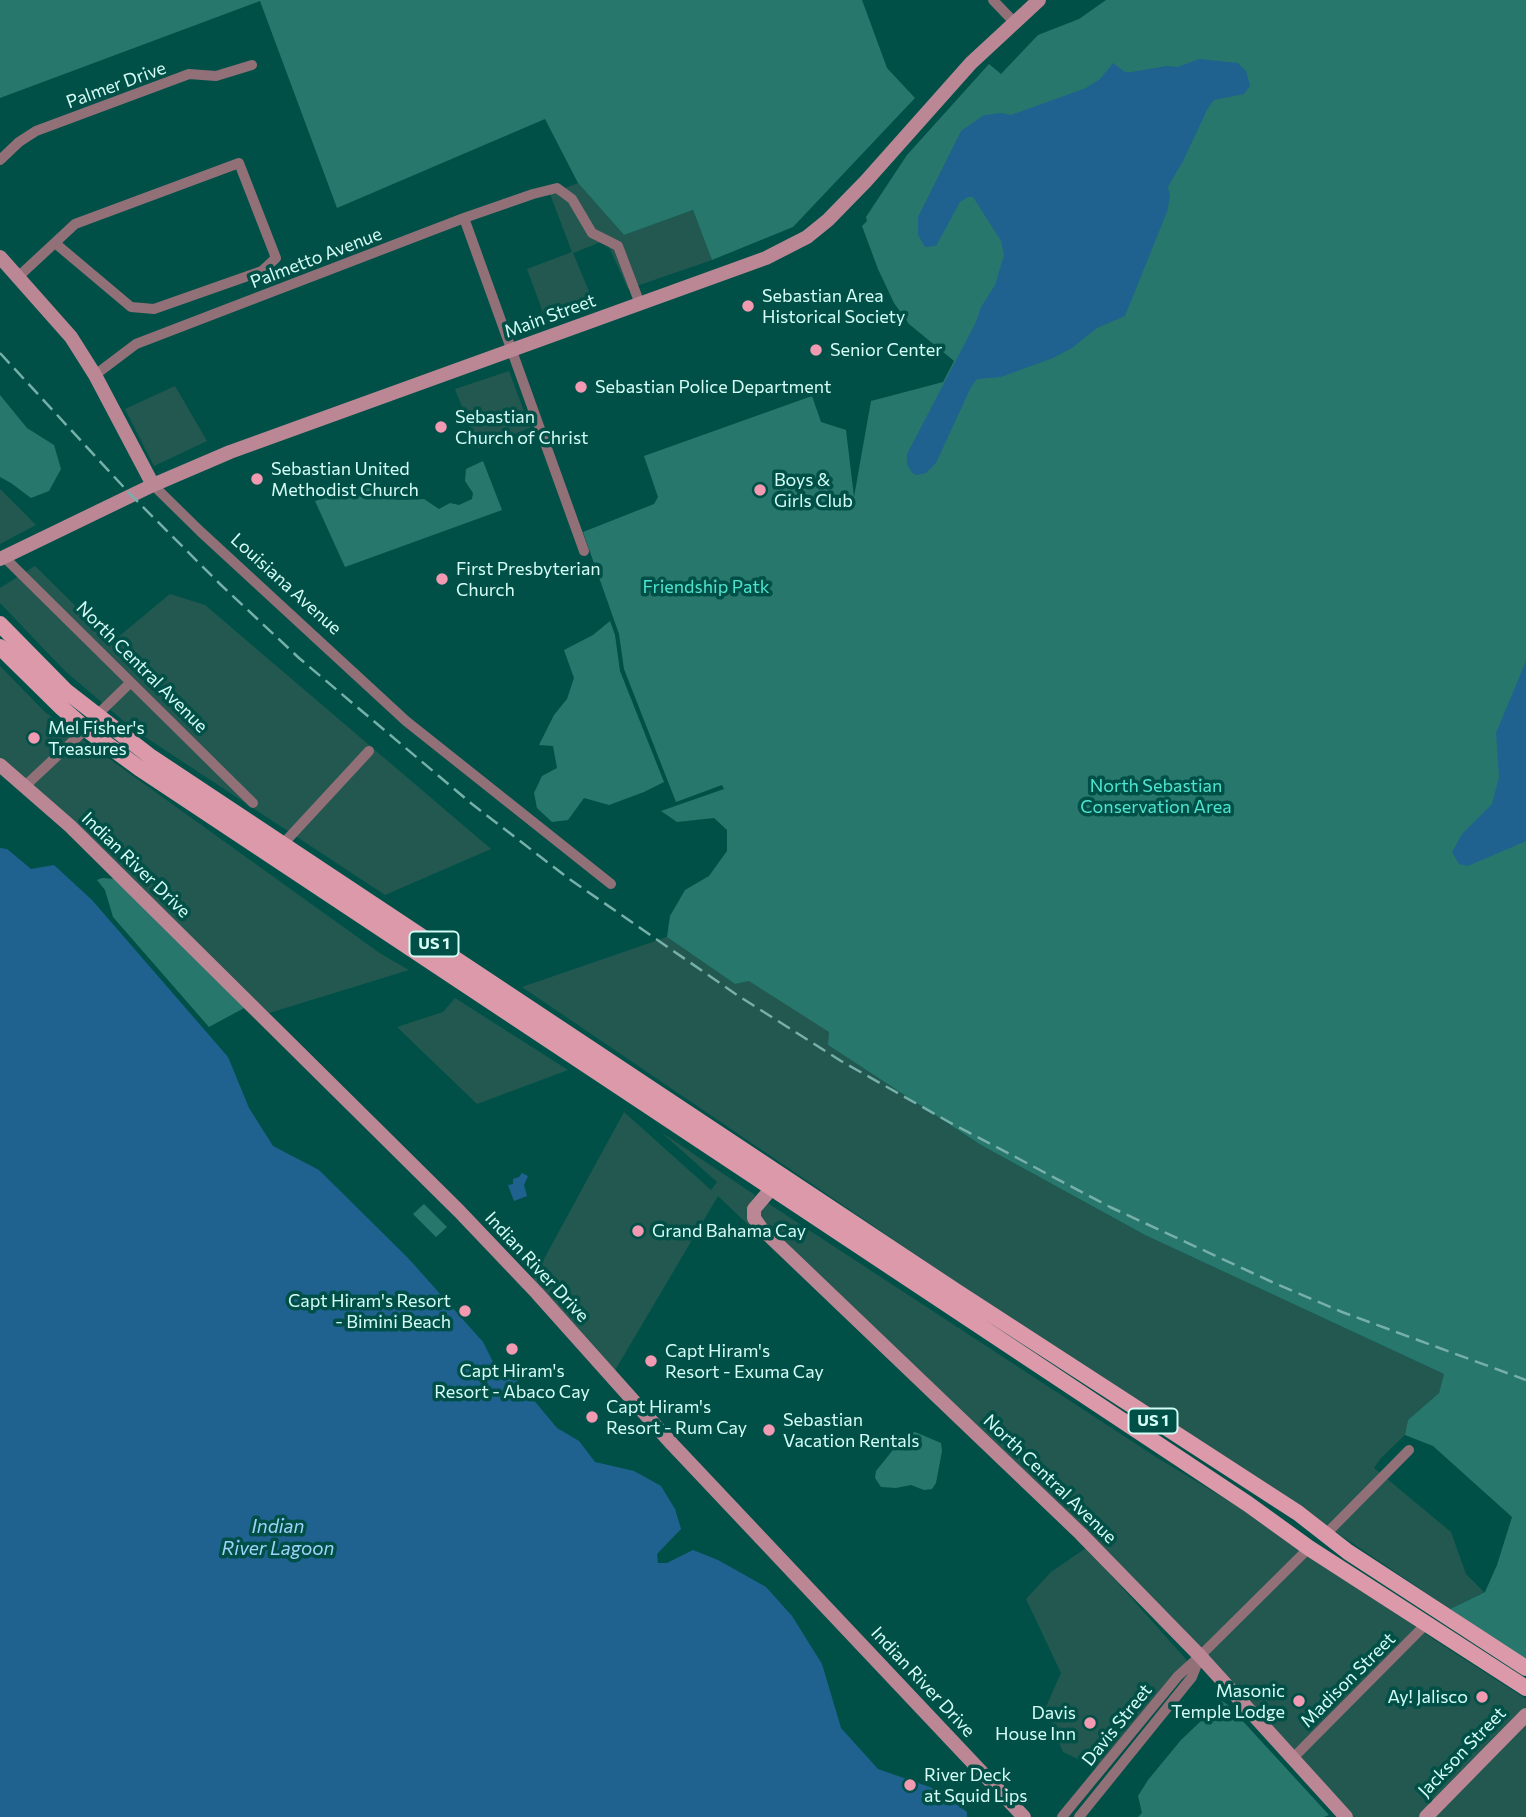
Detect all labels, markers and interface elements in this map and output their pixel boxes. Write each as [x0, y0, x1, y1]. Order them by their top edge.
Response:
street label: Palmer Drive [63, 57, 169, 113]
street label: Palmetto Avenue [247, 223, 385, 293]
place label: Sebastian Area Historical Society [762, 285, 905, 328]
street label: Main Street [501, 289, 599, 343]
marker: Sebastian Area Historical Society [740, 298, 756, 314]
place label: Senior Center [830, 339, 942, 361]
marker: Senior Center [808, 342, 824, 358]
place label: Sebastian Police Department [595, 376, 831, 398]
marker: Sebastian Police Department [573, 379, 589, 395]
place label: Sebastian Church of Christ [455, 406, 588, 448]
marker: Sebastian Church of Christ [433, 419, 449, 435]
place label: Sebastian United Methodist Church [271, 458, 419, 500]
place label: Boys & Girls Club [774, 469, 853, 512]
marker: Sebastian United Methodist Church [249, 471, 265, 487]
marker: Boys & Girls Club [752, 482, 768, 498]
street label: Louisiana Avenue [226, 529, 346, 639]
place label: First Presbyterian Church [456, 558, 601, 600]
marker: First Presbyterian Church [434, 571, 450, 587]
park label: Friendship Patk [642, 576, 770, 598]
street label: North Central Avenue [72, 597, 212, 737]
place label: Mel Fisher's Treasures [48, 717, 145, 760]
marker: Mel Fisher's Treasures [26, 730, 42, 746]
park label: North Sebastian Conservation Area [1080, 775, 1232, 818]
street label: Indian River Drive [77, 808, 195, 922]
road number: US 1 [410, 932, 458, 956]
street label: Indian River Drive [480, 1207, 594, 1327]
place label: Grand Bahama Cay [652, 1220, 806, 1242]
marker: Grand Bahama Cay [630, 1223, 646, 1239]
place label: Capt Hiram's Resort - Bimini Beach [288, 1290, 451, 1332]
marker: Capt Hiram's Resort - Bimini Beach [457, 1303, 473, 1319]
place label: Capt Hiram's Resort - Exuma Cay [665, 1340, 824, 1382]
marker: Capt Hiram's Resort - Abaco Cay [504, 1341, 520, 1357]
marker: Capt Hiram's Resort - Exuma Cay [643, 1353, 659, 1369]
place label: Capt Hiram's Resort - Abaco Cay [434, 1360, 590, 1402]
place label: Capt Hiram's Resort - Rum Cay [606, 1396, 747, 1438]
road number: US 1 [1128, 1408, 1178, 1434]
marker: Capt Hiram's Resort - Rum Cay [584, 1409, 600, 1425]
place label: Sebastian Vacation Rentals [783, 1409, 919, 1452]
street label: North Central Avenue [979, 1410, 1121, 1548]
marker: Sebastian Vacation Rentals [761, 1422, 777, 1438]
water label: Indian River Lagoon [222, 1516, 334, 1560]
street label: Indian River Drive [866, 1622, 980, 1742]
street label: Madison Street [1296, 1628, 1400, 1732]
street label: Davis Street [1078, 1680, 1156, 1770]
place label: Masonic Temple Lodge [1171, 1680, 1285, 1722]
place label: Ay! Jalisco [1388, 1686, 1468, 1708]
marker: Ay! Jalisco [1474, 1689, 1490, 1705]
marker: Masonic Temple Lodge [1291, 1693, 1307, 1709]
place label: Davis House Inn [995, 1702, 1076, 1744]
street label: Jackson Street [1414, 1702, 1510, 1802]
marker: Davis House Inn [1082, 1715, 1098, 1731]
place label: River Deck at Squid Lips [924, 1764, 1027, 1806]
marker: River Deck at Squid Lips [902, 1777, 918, 1793]

